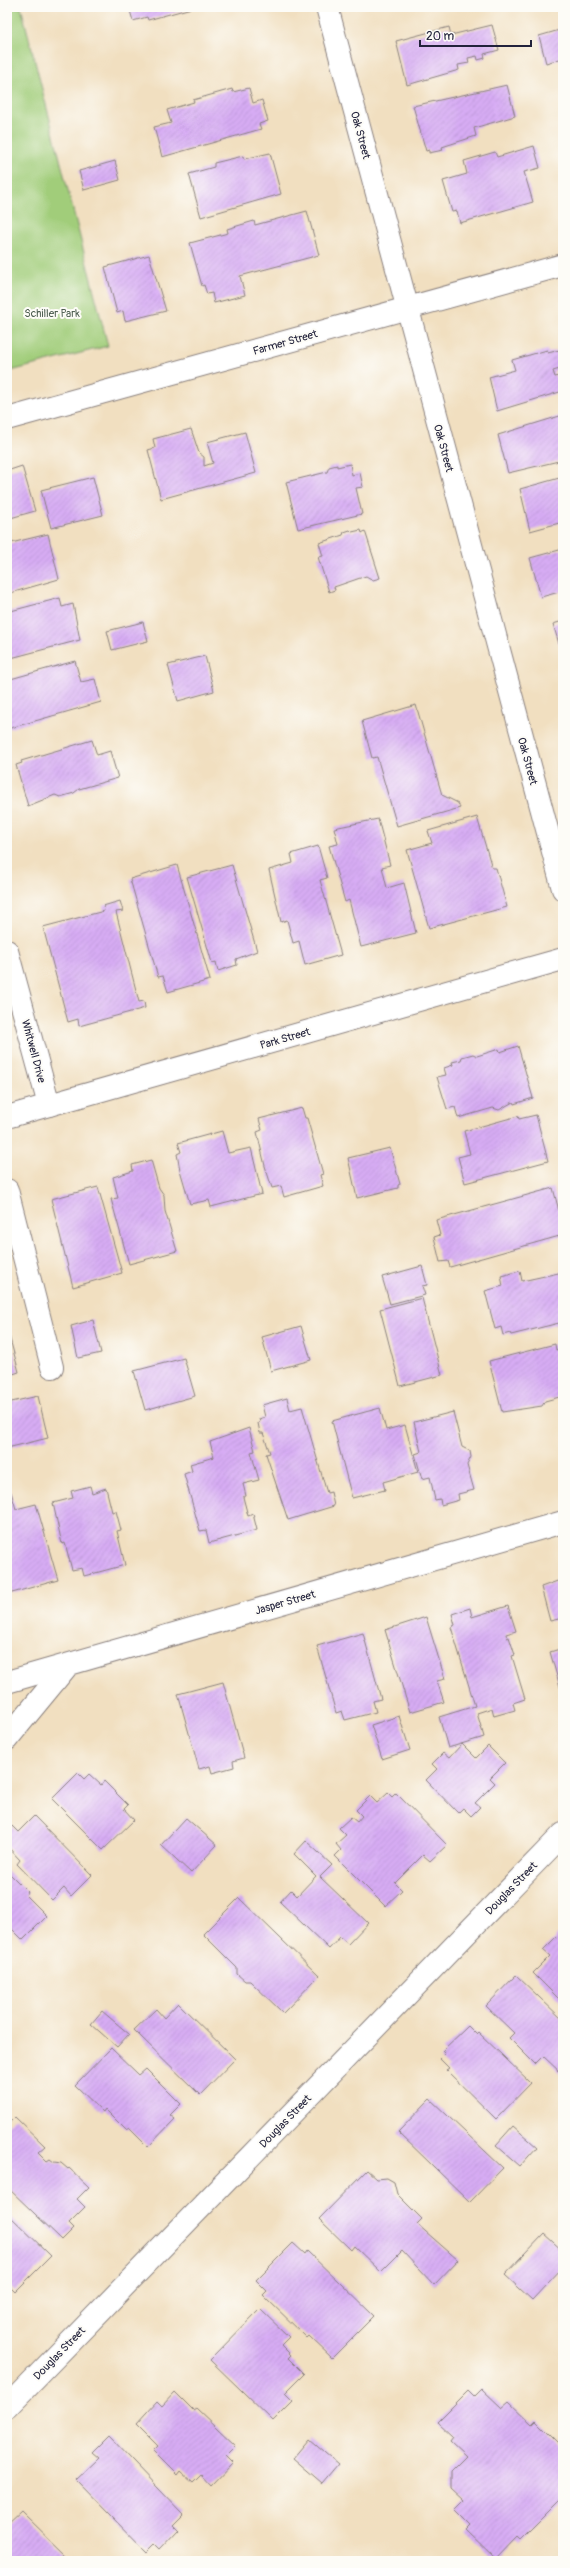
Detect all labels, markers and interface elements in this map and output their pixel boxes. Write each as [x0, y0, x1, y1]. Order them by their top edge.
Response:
scale bar [420, 22, 531, 48]
text: 20 m [426, 29, 455, 44]
street label: Oak Street [348, 110, 373, 161]
park label: Schiller Park [24, 307, 80, 320]
street label: Farmer Street [251, 327, 319, 358]
street label: Oak Street [431, 423, 456, 474]
street label: Oak Street [515, 736, 540, 787]
street label: Whitwell Drive [19, 1018, 48, 1085]
street label: Park Street [259, 1025, 312, 1052]
street label: Jasper Street [254, 1588, 317, 1617]
street label: Douglas Street [483, 1859, 540, 1918]
street label: Douglas Street [257, 2092, 314, 2151]
street label: Douglas Street [31, 2324, 88, 2383]

